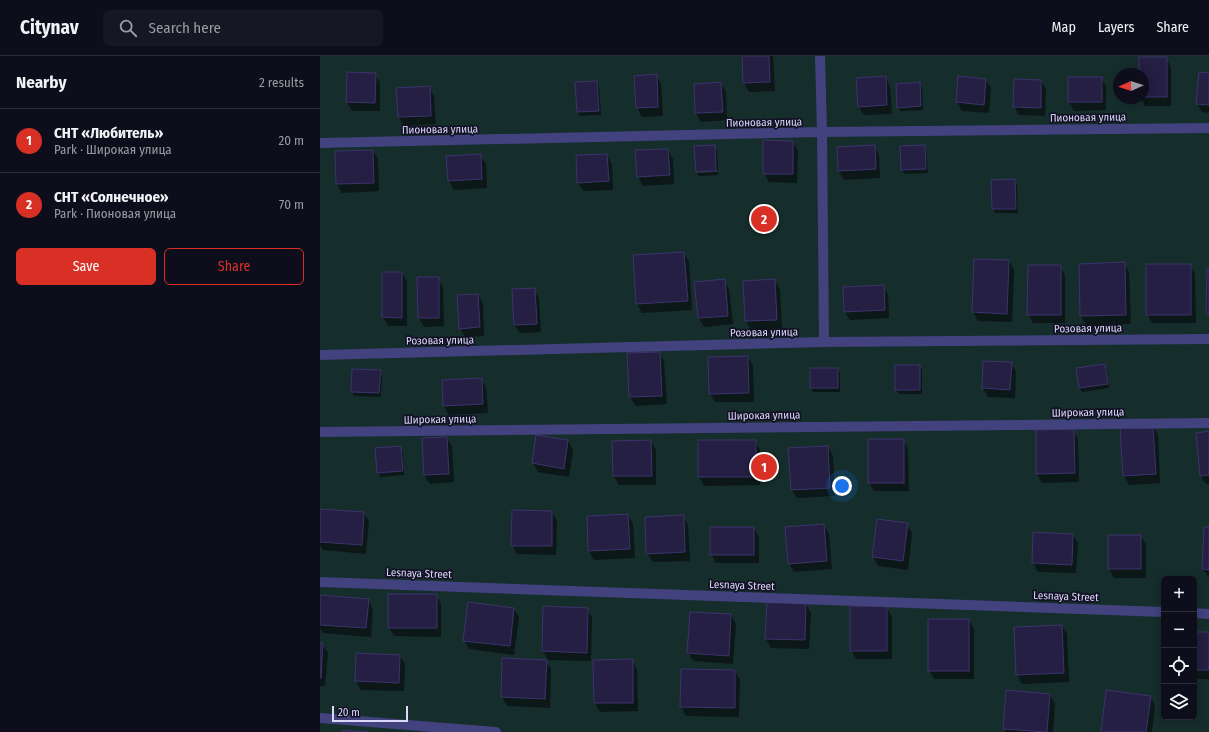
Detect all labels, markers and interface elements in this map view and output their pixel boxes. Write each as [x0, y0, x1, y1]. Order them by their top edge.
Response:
search box [103, 10, 383, 46]
text: Citynav [20, 16, 79, 39]
icon: search [117, 17, 139, 39]
text: Search here [149, 19, 221, 37]
text: Map [1052, 19, 1076, 36]
text: Layers [1098, 19, 1134, 36]
text: Share [1156, 19, 1189, 36]
north arrow [1113, 68, 1149, 104]
text: Nearby [16, 72, 67, 93]
text: 2 results [259, 75, 304, 90]
street label: Пионовая улица [1050, 110, 1126, 125]
street label: Пионовая улица [726, 115, 802, 130]
street label: Пионовая улица [402, 122, 478, 137]
text: СНТ «Любитель» [54, 124, 163, 142]
text: 1 [26, 133, 32, 148]
text: 20 m [278, 133, 304, 148]
text: Park · Широкая улица [54, 142, 172, 157]
text: СНТ «Солнечное» [54, 188, 169, 206]
text: 2 [26, 197, 32, 212]
text: 70 m [279, 197, 304, 212]
pin: 2 [751, 204, 777, 234]
text: Park · Пионовая улица [54, 206, 176, 221]
button: Save [16, 248, 156, 285]
button: Share [164, 248, 304, 285]
street label: Розовая улица [1054, 321, 1122, 336]
street label: Розовая улица [730, 325, 798, 340]
street label: Розовая улица [406, 333, 474, 348]
street label: Широкая улица [1052, 405, 1124, 420]
street label: Широкая улица [728, 408, 800, 423]
street label: Широкая улица [404, 412, 476, 427]
pin: 1 [751, 452, 777, 482]
your location [832, 476, 852, 496]
street label: Lesnaya Street [386, 566, 452, 581]
map controls [1161, 576, 1197, 720]
button: + [1161, 576, 1197, 612]
street label: Lesnaya Street [709, 578, 775, 593]
street label: Lesnaya Street [1033, 589, 1099, 604]
button: − [1161, 612, 1197, 648]
button: locate [1161, 648, 1197, 684]
button: layers [1161, 684, 1197, 720]
scale bar [332, 704, 408, 723]
text: 20 m [338, 706, 360, 719]

